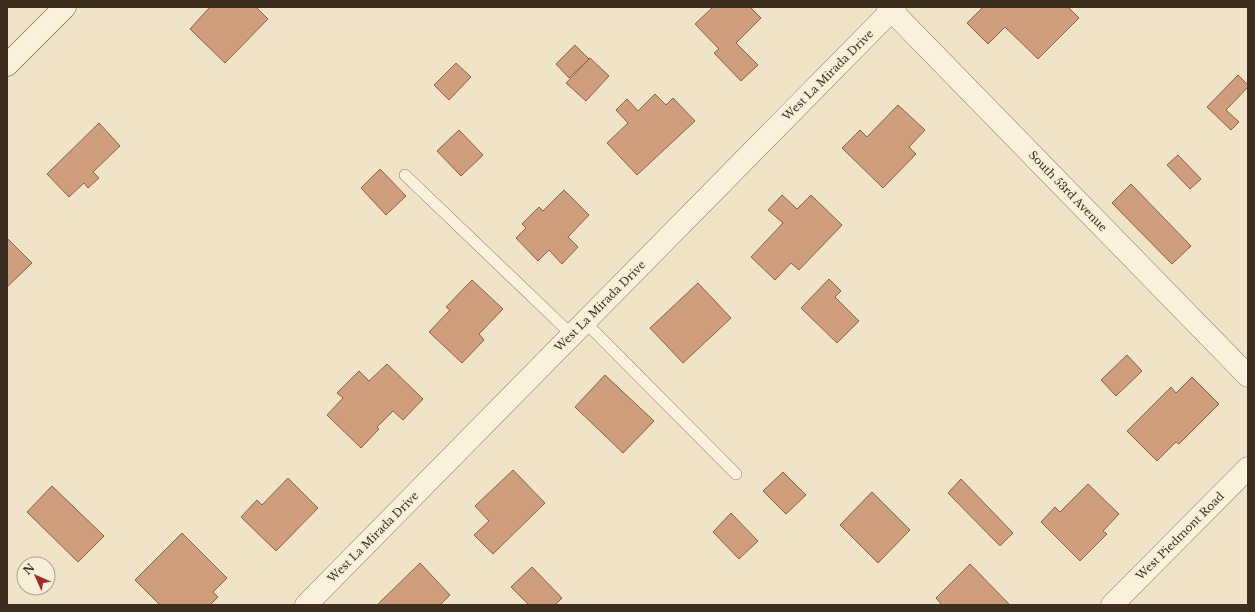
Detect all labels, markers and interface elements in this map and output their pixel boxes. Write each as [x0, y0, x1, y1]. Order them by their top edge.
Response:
street label: West La Mirada Drive [779, 27, 876, 124]
street label: South 53rd Avenue [1026, 148, 1110, 234]
street label: West La Mirada Drive [551, 258, 648, 355]
street label: West La Mirada Drive [324, 489, 421, 586]
street label: West Piedmont Road [1132, 489, 1227, 584]
north arrow [16, 556, 56, 596]
text: N [20, 560, 38, 578]

